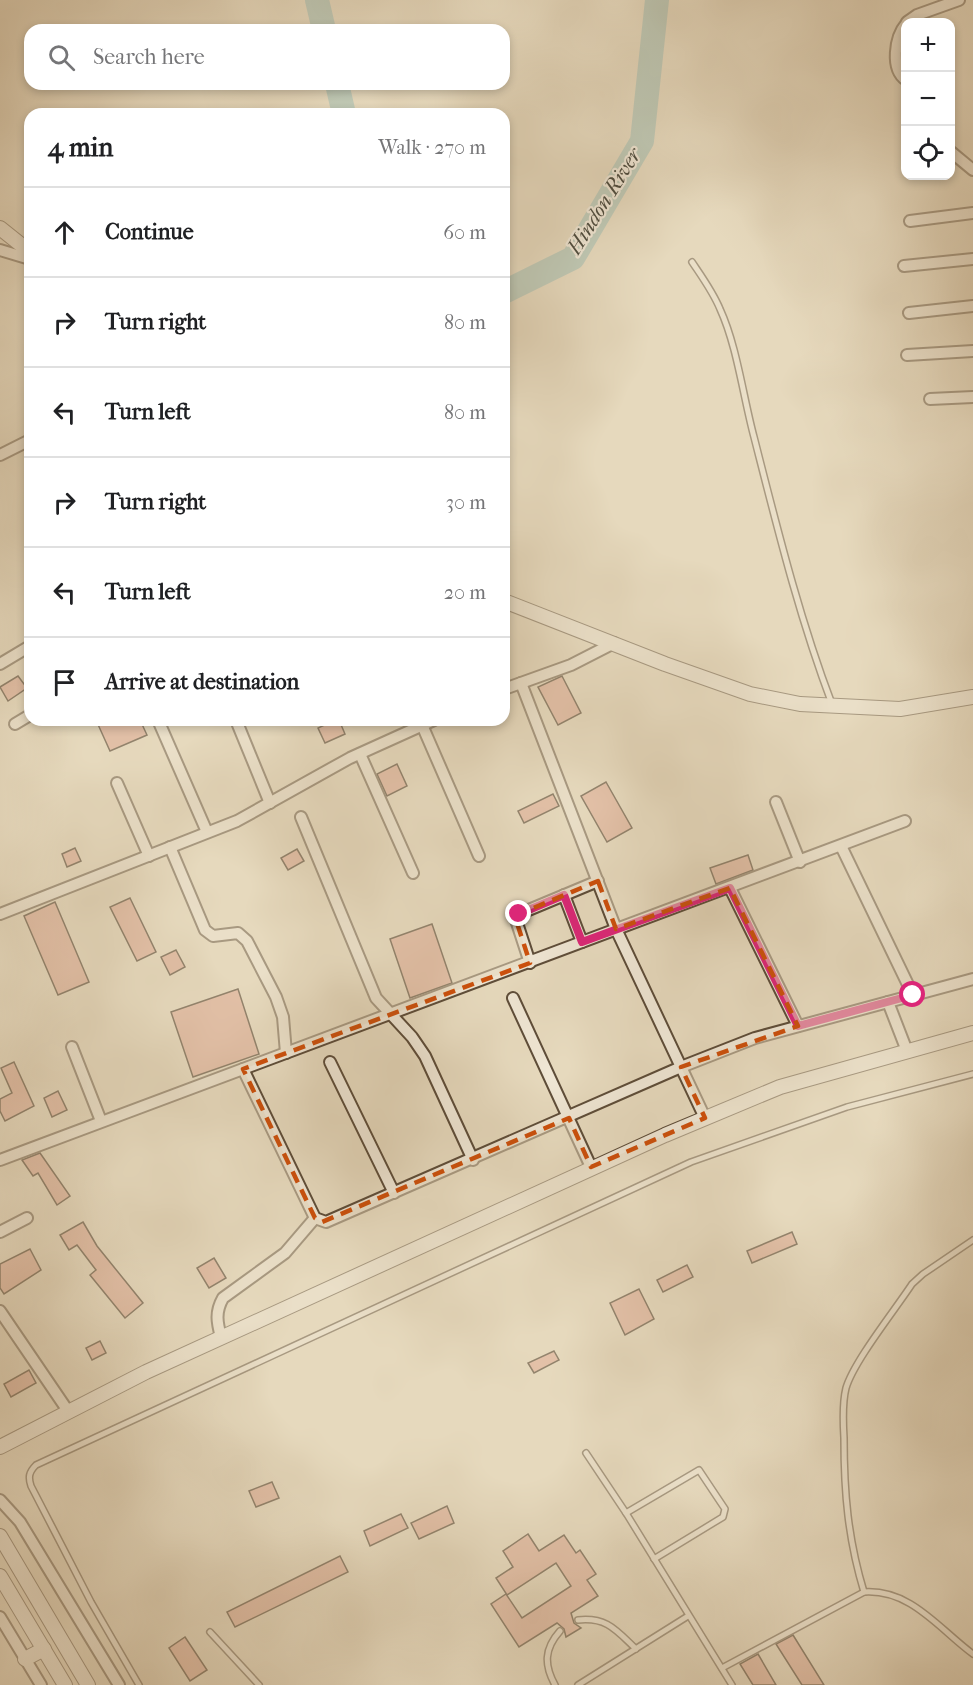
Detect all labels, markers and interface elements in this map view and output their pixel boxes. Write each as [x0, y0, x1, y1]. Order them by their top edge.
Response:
map controls [901, 18, 955, 180]
button: + [901, 18, 955, 72]
search box [24, 24, 510, 90]
icon: search [45, 41, 78, 74]
text: Search here [93, 44, 205, 70]
button: − [901, 72, 955, 126]
button: locate [901, 126, 955, 180]
text: 4 min [48, 132, 113, 163]
text: Walk · 270 m [378, 136, 486, 159]
water label: Hindon River [561, 142, 647, 259]
icon: ahead [48, 216, 81, 249]
text: Continue [105, 219, 194, 245]
text: 60 m [443, 221, 486, 244]
icon: right [48, 306, 81, 339]
text: Turn right [105, 309, 206, 335]
text: 80 m [444, 311, 486, 334]
icon: left [48, 396, 81, 429]
text: Turn left [105, 399, 191, 425]
text: 80 m [444, 401, 486, 424]
icon: right [48, 486, 81, 519]
text: Turn right [105, 489, 206, 515]
text: 30 m [446, 491, 486, 514]
icon: left [48, 576, 81, 609]
text: Turn left [105, 579, 191, 605]
text: 20 m [444, 581, 486, 604]
icon: arrive [48, 666, 81, 699]
text: Arrive at destination [105, 669, 299, 695]
route end [505, 900, 531, 926]
route start [899, 981, 925, 1007]

